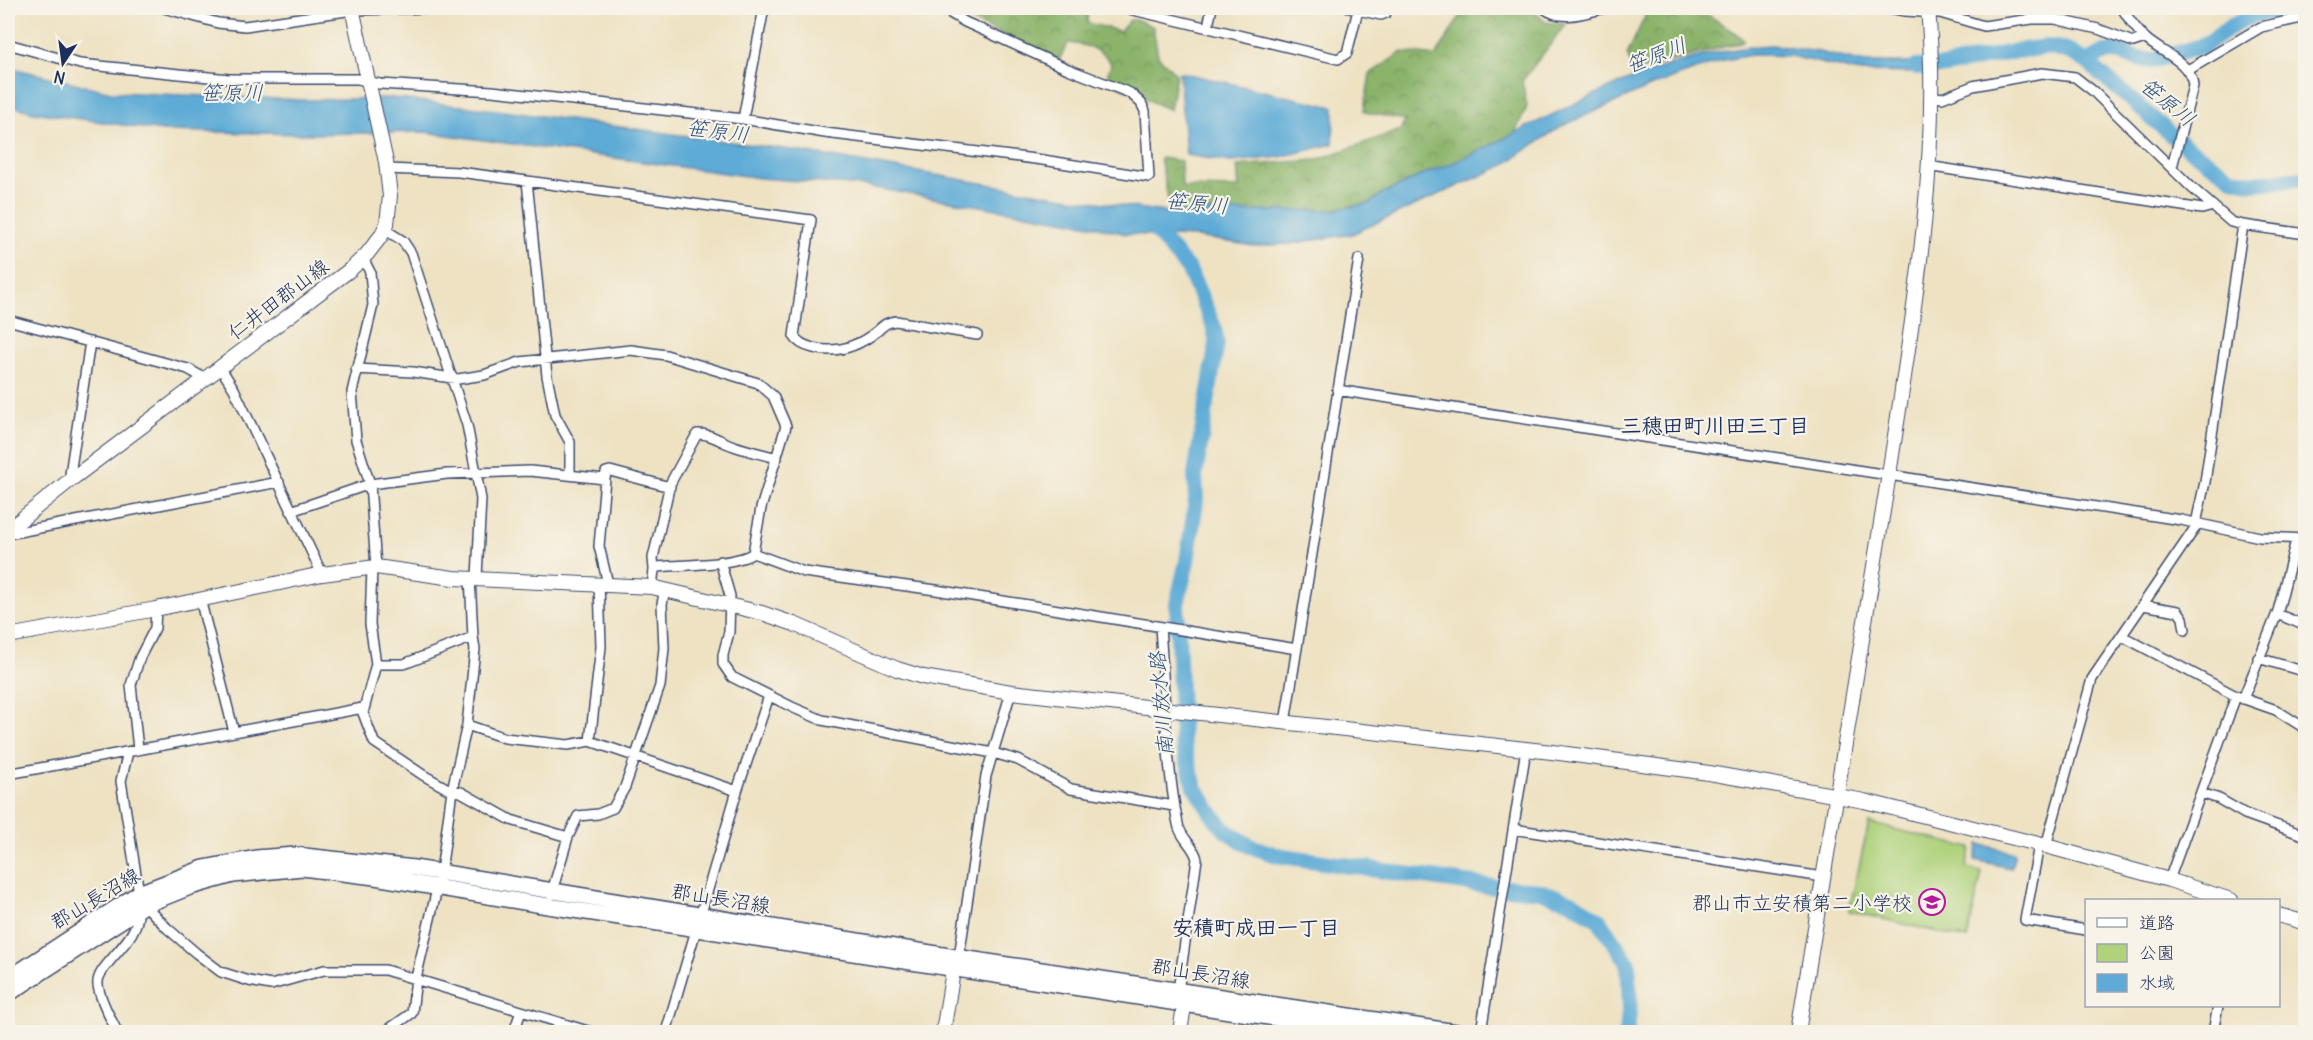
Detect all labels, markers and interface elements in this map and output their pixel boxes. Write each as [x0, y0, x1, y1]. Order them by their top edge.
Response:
water label: 笹原川 [1622, 31, 1690, 79]
north arrow [33, 33, 93, 93]
text: N [52, 67, 67, 89]
water label: 笹原川 [2135, 72, 2201, 132]
water label: 笹原川 [201, 79, 264, 106]
water label: 笹原川 [685, 114, 751, 148]
water label: 笹原川 [1164, 187, 1230, 219]
street label: 仁井田郡山線 [223, 253, 333, 345]
district label: 三穂田町川田三丁目 [1621, 412, 1810, 439]
water label: 南川放水路 [1143, 650, 1179, 757]
street label: 郡山長沼線 [46, 862, 144, 934]
street label: 郡山長沼線 [670, 878, 772, 918]
school or university icon: 郡山市立安積第二小学校 [1917, 887, 1947, 917]
place label: 郡山市立安積第二小学校 [1692, 890, 1912, 915]
legend [2085, 899, 2280, 1007]
text: 道路 [2139, 911, 2175, 934]
district label: 安積町成田一丁目 [1172, 914, 1340, 941]
text: 公園 [2139, 941, 2175, 964]
street label: 郡山長沼線 [1150, 953, 1252, 993]
text: 水域 [2139, 971, 2175, 994]

